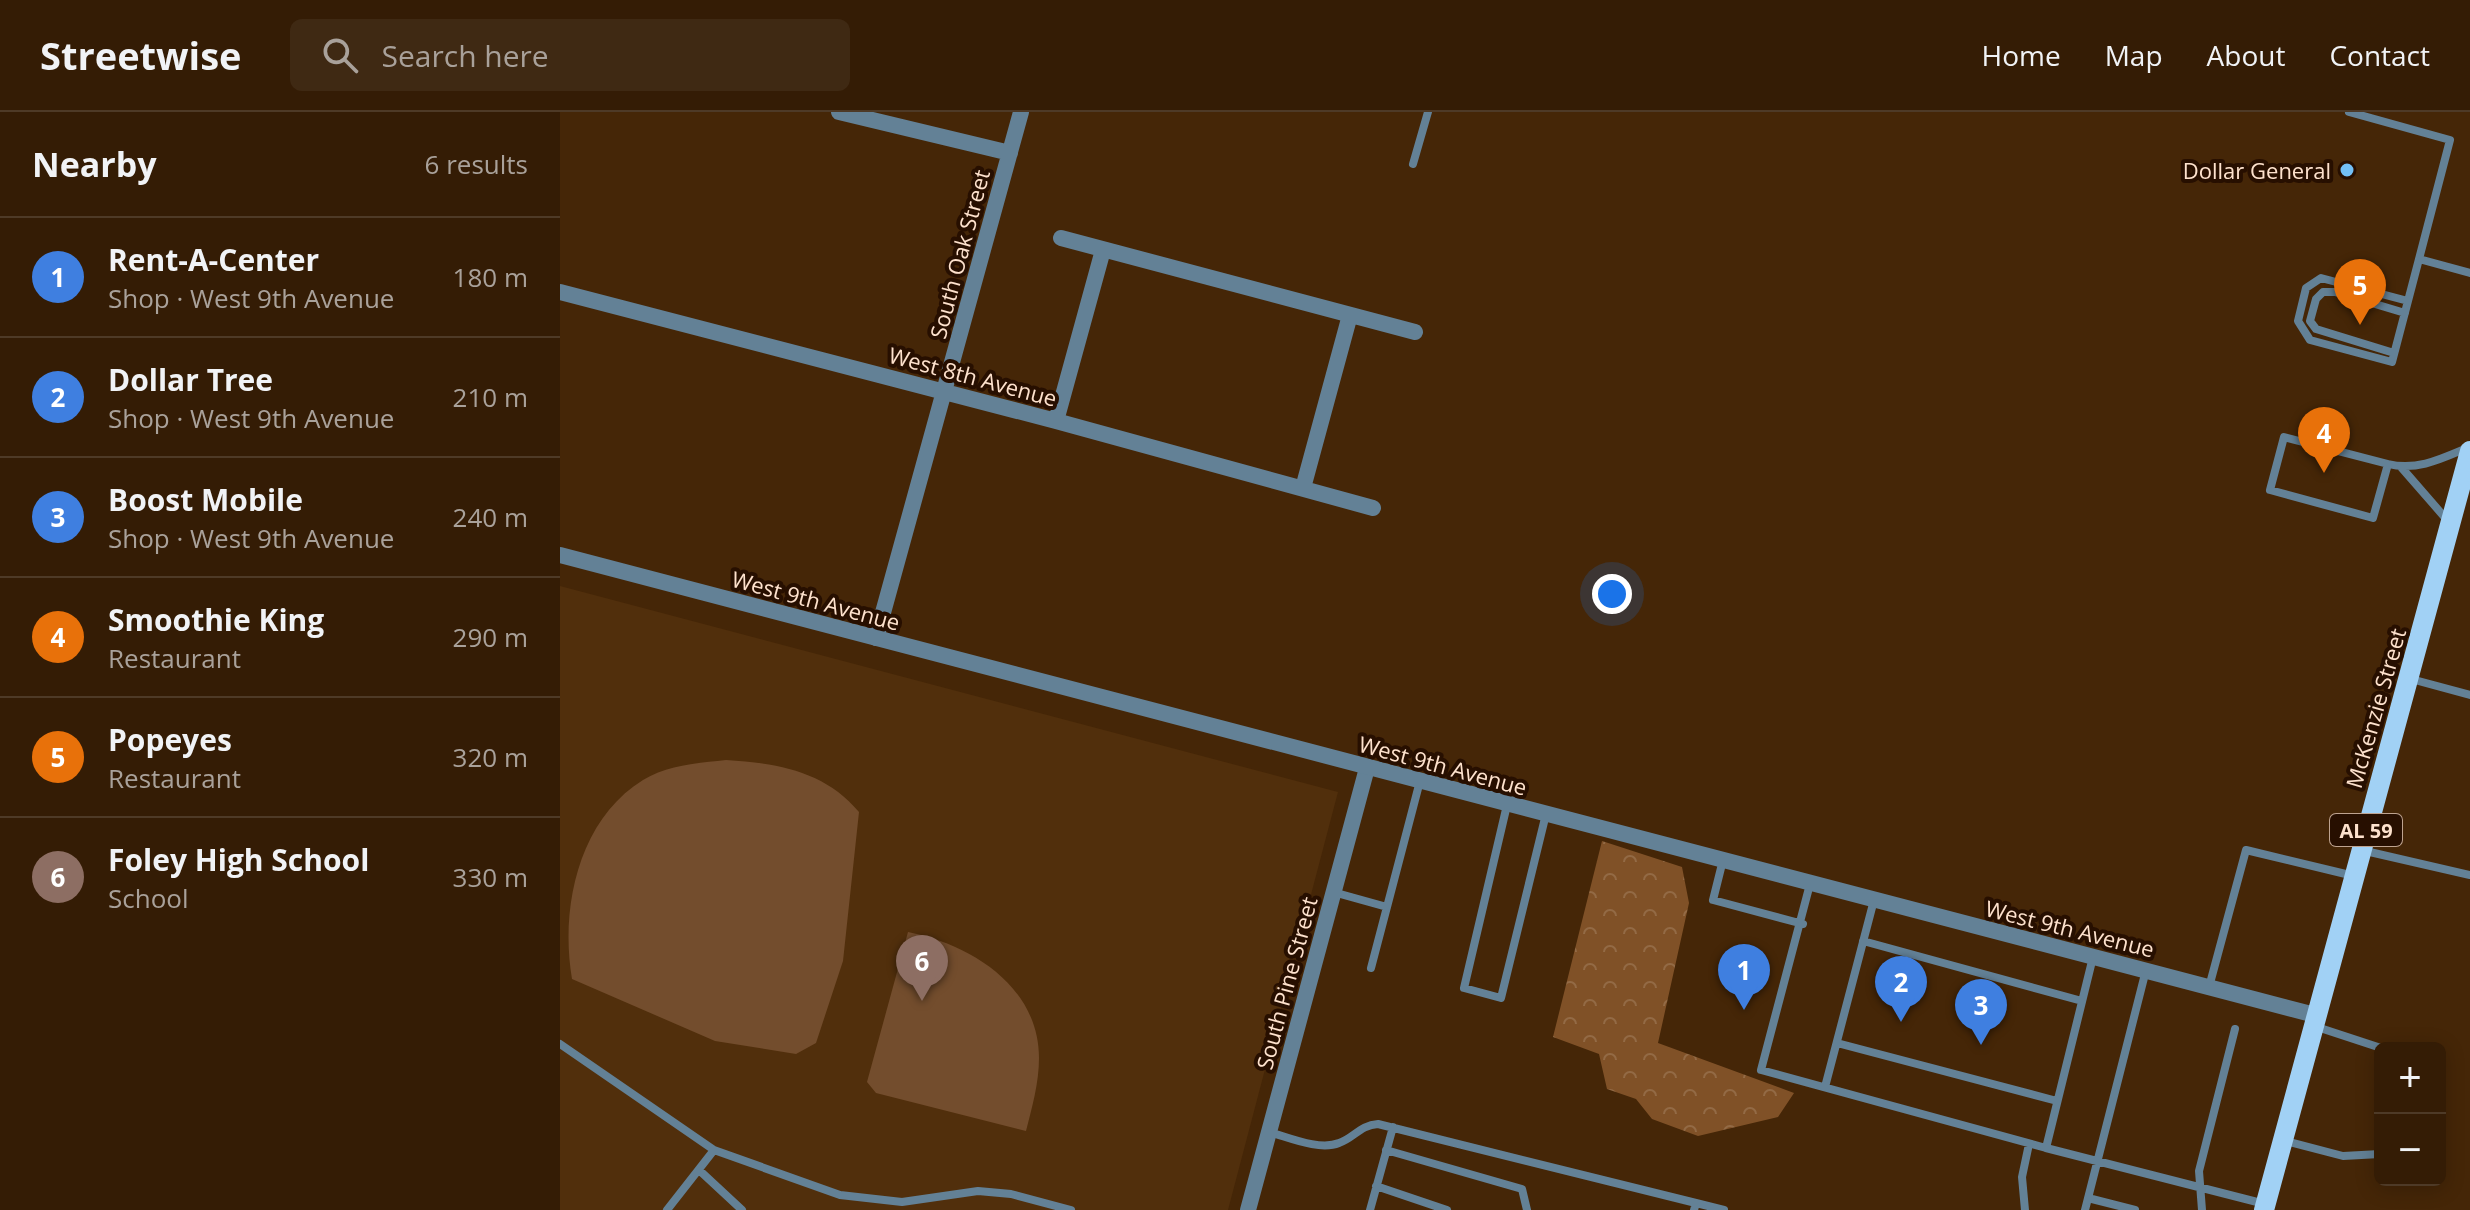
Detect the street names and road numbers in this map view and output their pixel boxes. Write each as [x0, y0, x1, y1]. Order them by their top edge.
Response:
street label: South Oak Street [922, 166, 996, 342]
street label: West 8th Avenue [886, 339, 1060, 413]
street label: West 9th Avenue [729, 563, 903, 637]
street label: McKenzie Street [2338, 624, 2412, 791]
street label: West 9th Avenue [1356, 728, 1530, 802]
road number: AL 59 [2330, 814, 2402, 846]
street label: South Pine Street [1249, 893, 1324, 1073]
street label: West 9th Avenue [1982, 893, 2158, 963]

